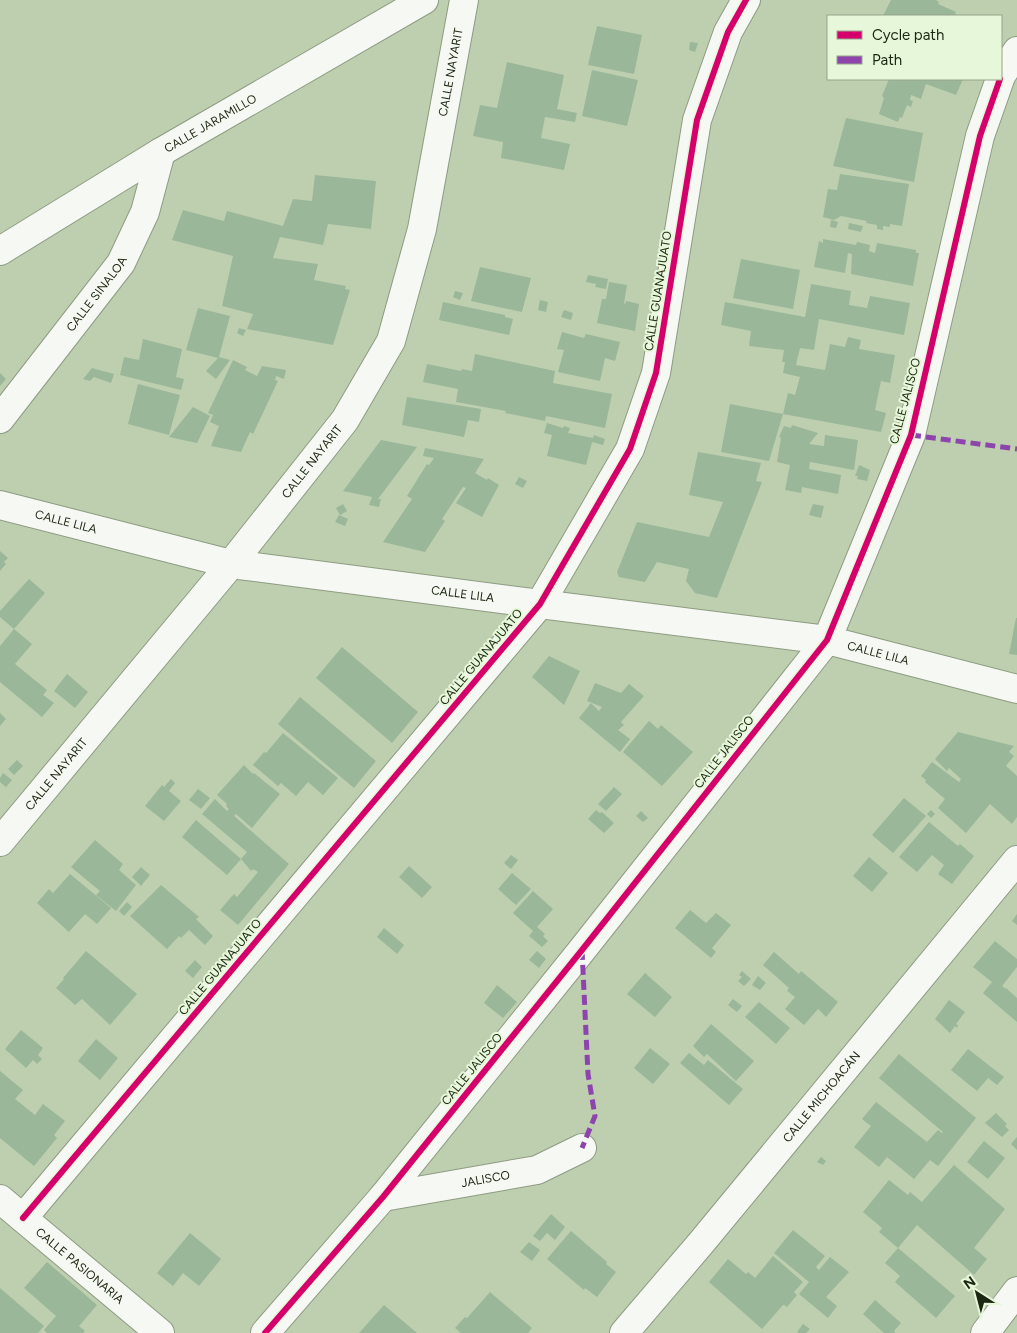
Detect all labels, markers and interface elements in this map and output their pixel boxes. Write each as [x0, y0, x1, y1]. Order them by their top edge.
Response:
legend [827, 15, 1002, 80]
text: Cycle path [872, 26, 944, 44]
street label: CALLE NAYARIT [436, 27, 466, 118]
text: Path [872, 51, 902, 69]
street label: CALLE JARAMILLO [162, 91, 259, 156]
street label: CALLE GUANAJUATO [642, 230, 674, 352]
street label: CALLE SINALOA [63, 255, 130, 334]
street label: CALLE JALISCO [887, 356, 923, 446]
street label: CALLE NAYARIT [279, 422, 346, 501]
street label: CALLE LILA [34, 507, 98, 536]
street label: CALLE LILA [430, 583, 495, 605]
street label: CALLE GUANAJUATO [437, 606, 525, 708]
street label: CALLE LILA [846, 638, 910, 668]
street label: CALLE JALISCO [691, 713, 757, 791]
street label: CALLE NAYARIT [22, 735, 90, 813]
street label: CALLE GUANAJUATO [176, 916, 264, 1018]
street label: CALLE JALISCO [439, 1030, 505, 1108]
street label: CALLE MICHOACÁN [780, 1048, 863, 1145]
street label: JALISCO [460, 1168, 511, 1190]
street label: CALLE PASIONARIA [33, 1225, 127, 1307]
north arrow [952, 1268, 1002, 1318]
text: N [960, 1273, 979, 1293]

